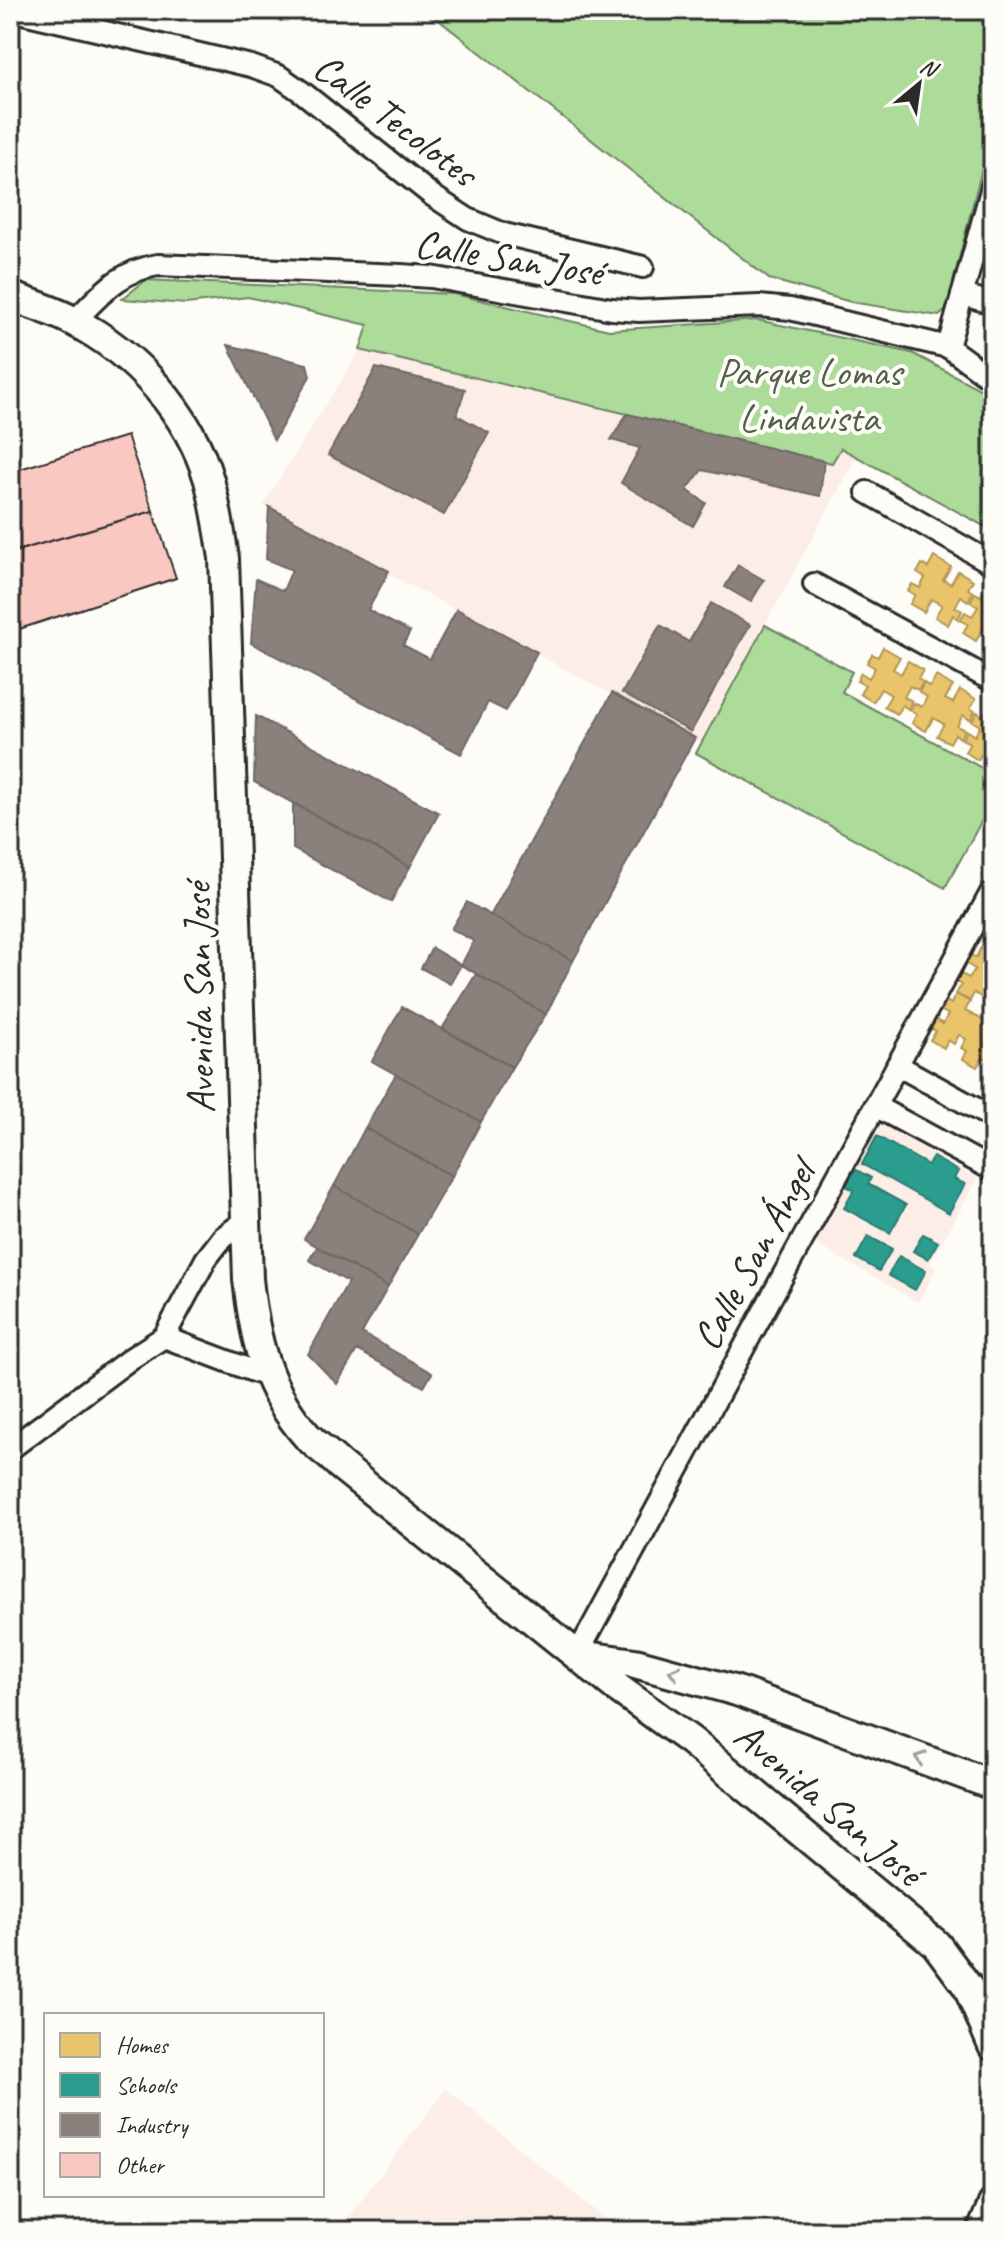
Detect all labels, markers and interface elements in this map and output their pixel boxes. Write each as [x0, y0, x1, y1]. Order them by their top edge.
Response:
street label: Calle Tecolotes [304, 42, 490, 199]
north arrow [879, 44, 959, 124]
text: N [915, 52, 944, 85]
street label: Calle San José [412, 219, 612, 298]
park label: Parque Lomas Lindavista [717, 347, 905, 443]
street label: Avenida San José [172, 876, 226, 1114]
street label: Calle San Ángel [682, 1147, 829, 1359]
one-way arrow [668, 1665, 682, 1682]
street label: Avenida San José [724, 1710, 937, 1901]
one-way arrow [914, 1751, 928, 1768]
legend [44, 2013, 324, 2197]
text: Homes [116, 2030, 169, 2060]
text: Schools [116, 2070, 179, 2100]
text: Industry [116, 2110, 189, 2140]
text: Other [116, 2150, 166, 2180]

